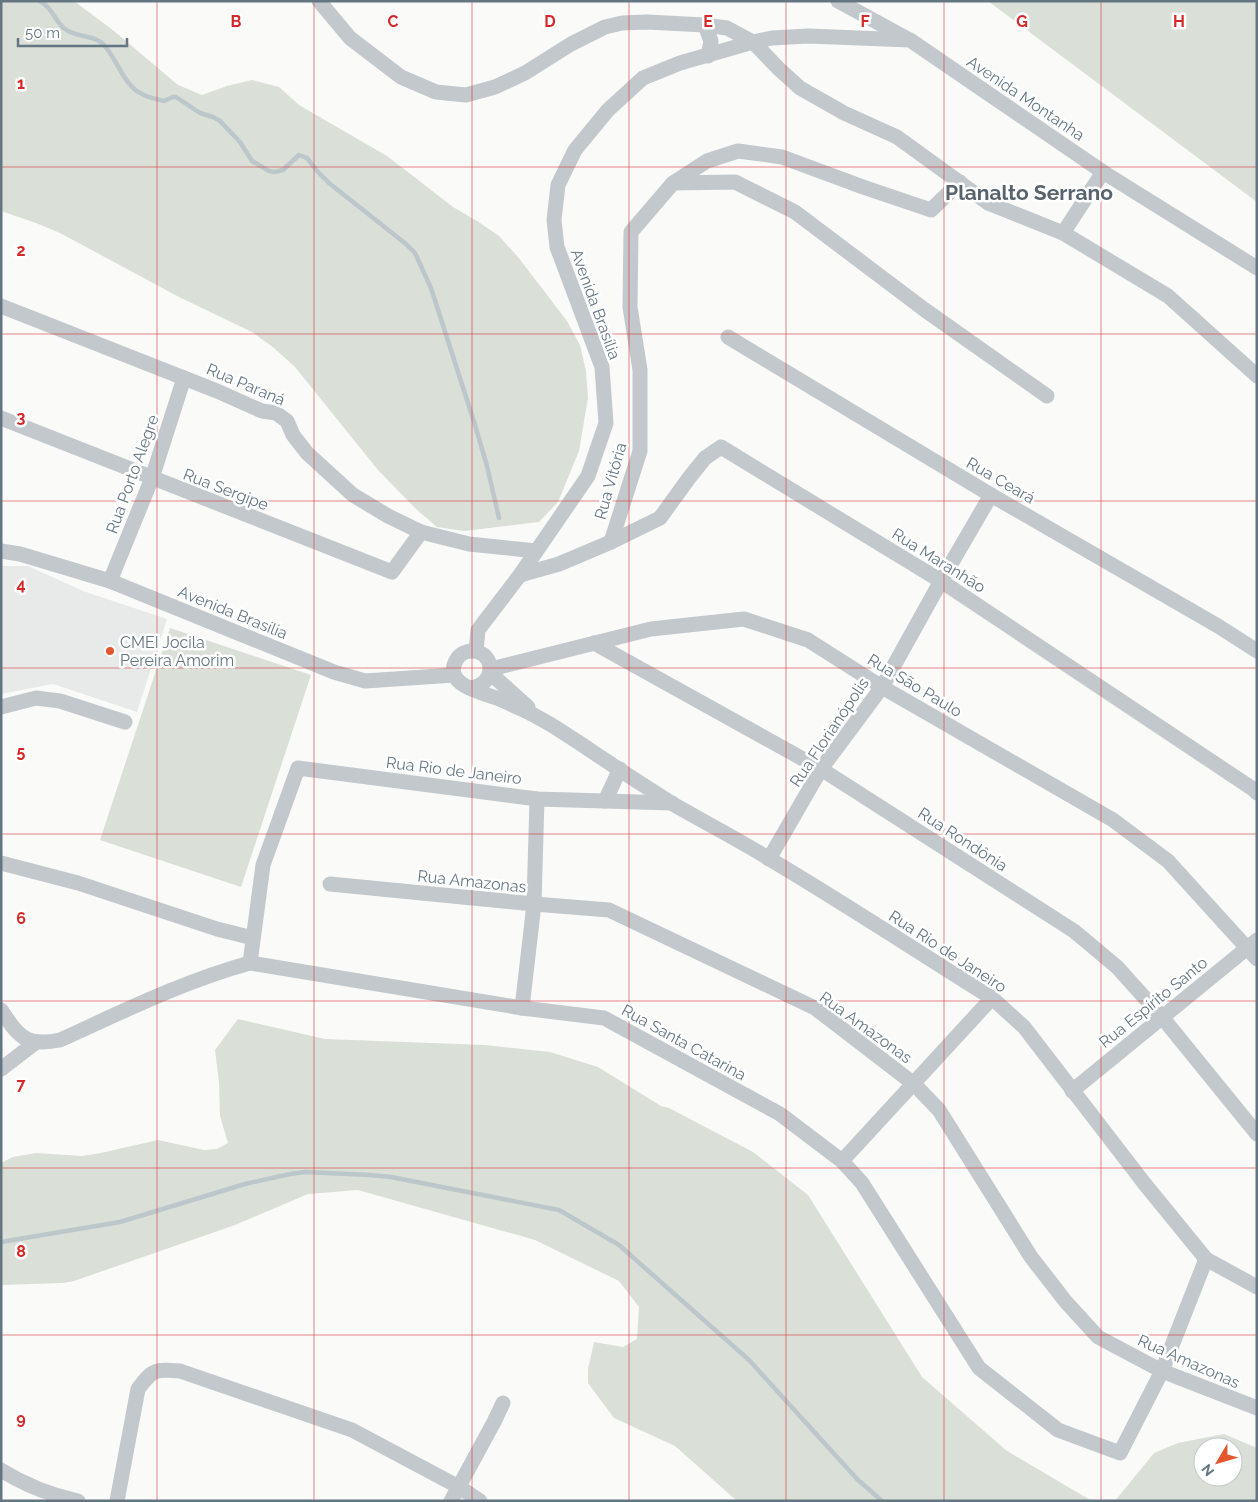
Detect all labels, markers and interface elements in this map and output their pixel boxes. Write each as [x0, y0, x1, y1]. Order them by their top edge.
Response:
text: B [231, 12, 242, 31]
text: C [388, 12, 399, 31]
text: D [544, 12, 556, 31]
text: E [703, 12, 713, 31]
text: F [860, 12, 870, 31]
text: G [1016, 12, 1028, 31]
text: H [1173, 12, 1185, 31]
scale bar [18, 15, 126, 47]
text: 50 m [25, 24, 60, 42]
street label: Avenida Montanha [963, 52, 1088, 145]
text: 1 [17, 74, 25, 93]
district label: Planalto Serrano [945, 180, 1113, 205]
text: 2 [16, 241, 26, 260]
street label: Avenida Brasília [567, 246, 624, 362]
street label: Rua Paraná [204, 359, 288, 410]
text: 3 [17, 408, 26, 427]
street label: Rua Porto Alegre [102, 412, 163, 536]
street label: Rua Vitória [590, 441, 631, 522]
street label: Rua Ceará [963, 453, 1038, 508]
street label: Rua Sergipe [181, 465, 271, 514]
street label: Rua Maranhão [889, 524, 989, 597]
text: 4 [16, 575, 26, 594]
street label: Avenida Brasília [175, 582, 290, 643]
place label: CMEI Jocila Pereira Amorim [120, 633, 234, 670]
marker: CMEI Jocila Pereira Amorim [104, 645, 116, 657]
street label: Rua São Paulo [864, 650, 965, 721]
street label: Rua Florianópolis [786, 674, 873, 790]
text: 5 [17, 742, 26, 761]
street label: Rua Rio de Janeiro [385, 753, 523, 788]
street label: Rua Rondônia [914, 803, 1011, 875]
street label: Rua Amazonas [417, 866, 528, 897]
street label: Rua Rio de Janeiro [885, 906, 1010, 997]
text: 6 [16, 909, 26, 928]
street label: Rua Espírito Santo [1095, 953, 1211, 1052]
street label: Rua Amazonas [816, 988, 916, 1067]
street label: Rua Santa Catarina [618, 1000, 749, 1085]
text: 7 [17, 1075, 26, 1094]
text: 8 [16, 1242, 26, 1261]
street label: Rua Amazonas [1135, 1331, 1243, 1392]
text: 9 [16, 1409, 26, 1428]
north arrow [1193, 1437, 1243, 1487]
text: N [1198, 1461, 1217, 1479]

